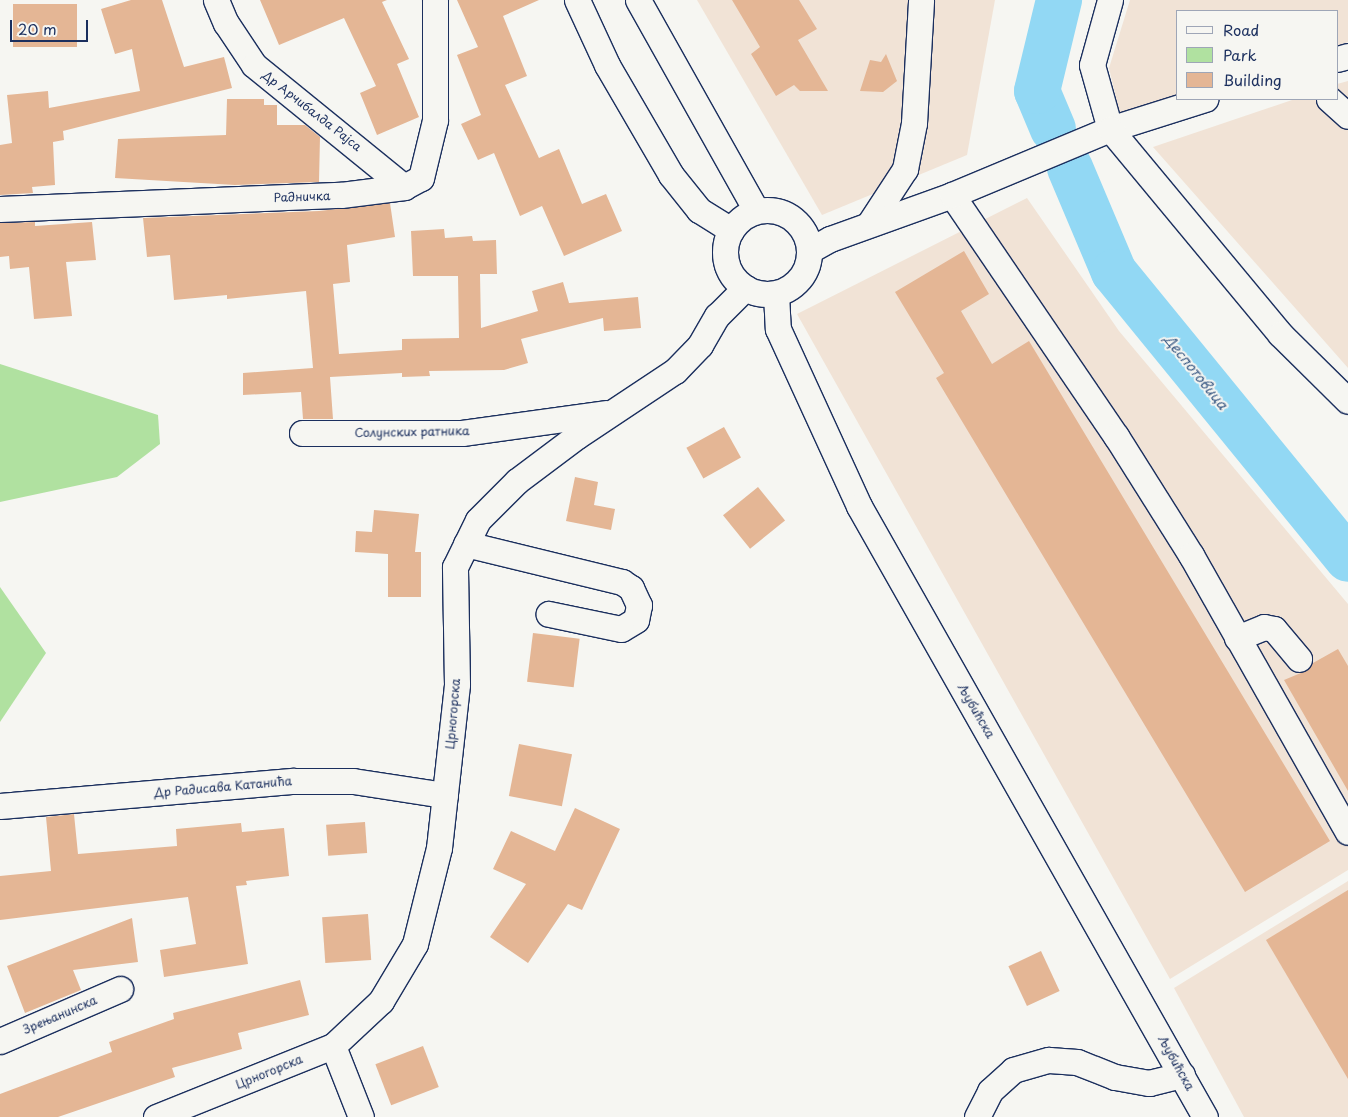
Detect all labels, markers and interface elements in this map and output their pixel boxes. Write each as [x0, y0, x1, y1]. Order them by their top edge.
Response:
scale bar [12, 10, 90, 42]
legend [1176, 10, 1338, 100]
text: 20 m [18, 17, 57, 40]
text: Road [1223, 18, 1259, 41]
text: Park [1223, 43, 1257, 66]
street label: Др Арчибалда Рајса [260, 68, 364, 154]
text: Building [1223, 68, 1282, 91]
street label: Радничка [273, 189, 331, 205]
water label: Деспотовица [1161, 331, 1231, 413]
street label: Солунских ратника [354, 424, 470, 440]
street label: Црногорска [443, 678, 463, 750]
street label: Љубићска [955, 681, 997, 741]
street label: Др Радисава Катанића [154, 774, 292, 800]
street label: Зрењанинска [21, 993, 99, 1037]
street label: Љубићска [1155, 1033, 1197, 1093]
street label: Црногорска [233, 1052, 305, 1092]

